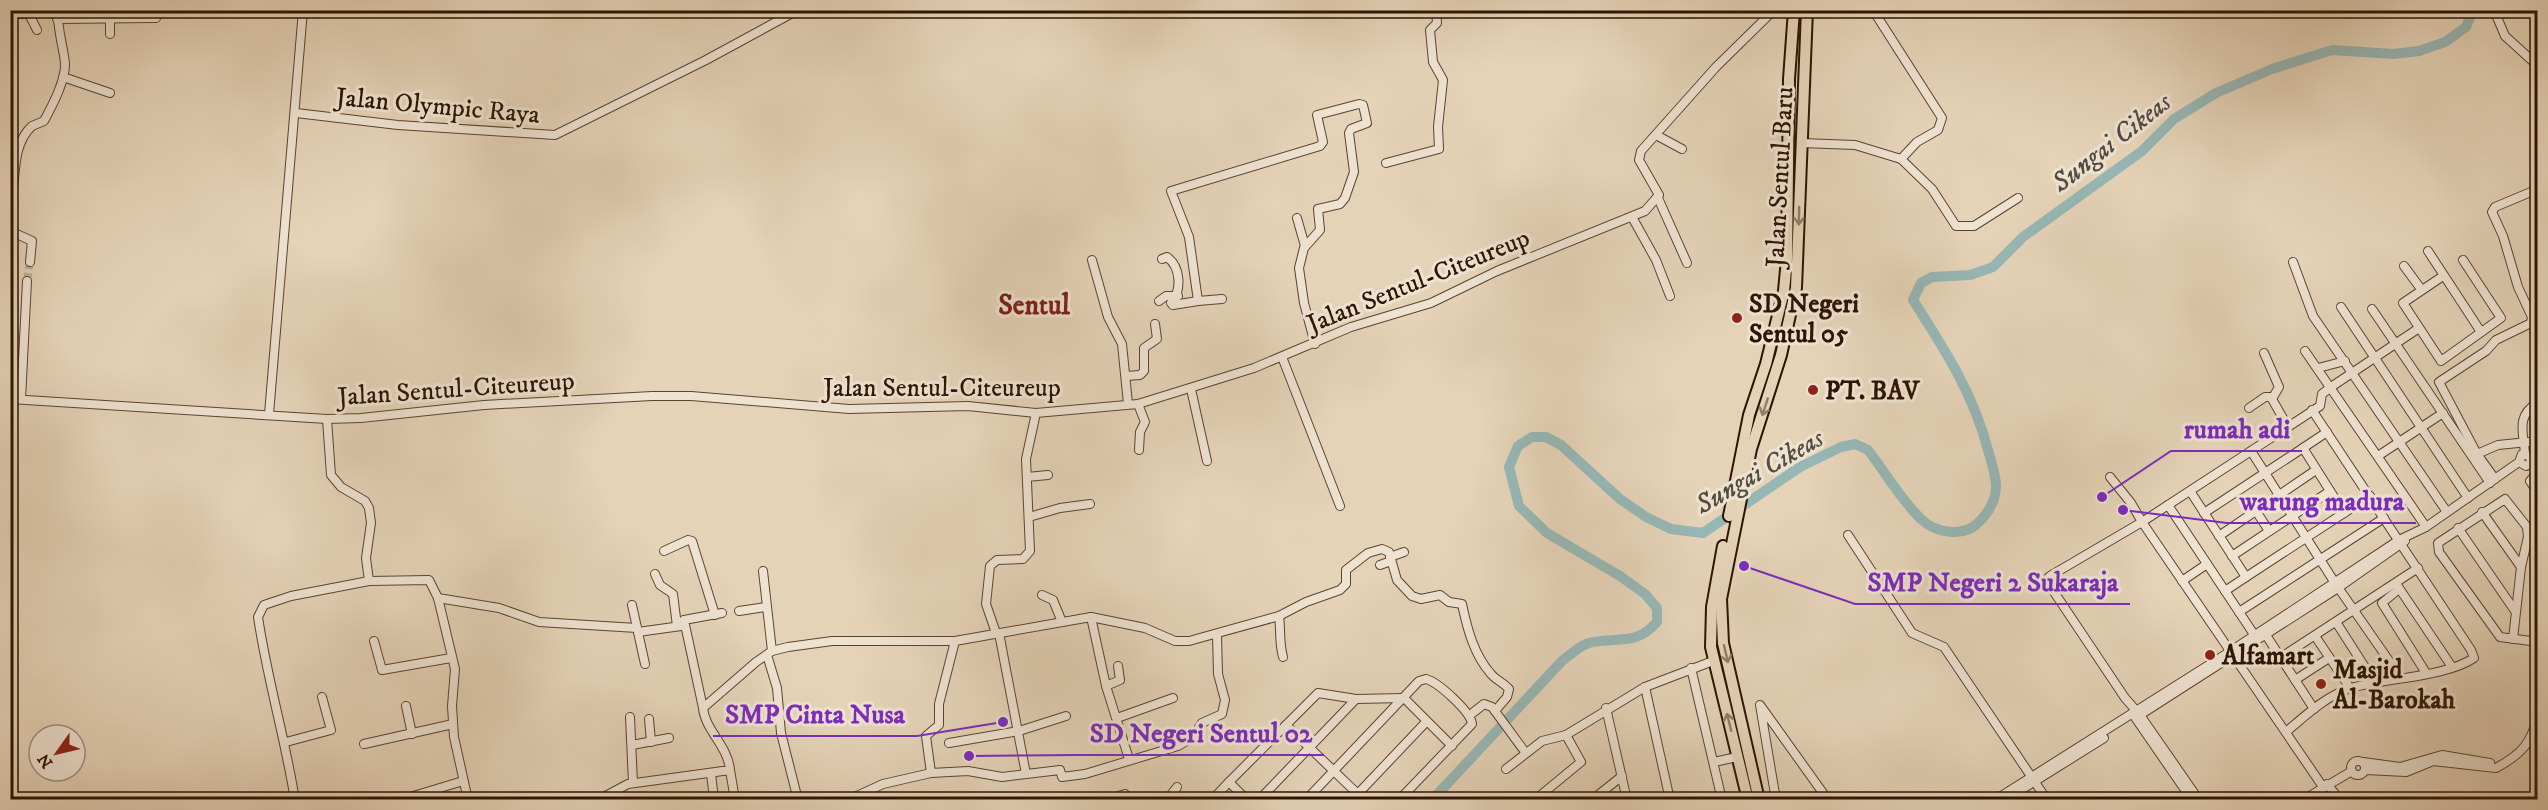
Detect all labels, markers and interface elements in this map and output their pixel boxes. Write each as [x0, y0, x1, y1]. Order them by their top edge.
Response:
street label: Jalan Olympic Raya [333, 81, 541, 132]
water label: Sungai Cikeas [2044, 85, 2179, 201]
street label: Jalan Sentul Baru [1759, 86, 1802, 270]
one-way arrow [1794, 205, 1805, 225]
street label: Jalan Sentul-Citeureup [1300, 222, 1535, 342]
district label: Sentul [998, 288, 1070, 323]
place label: SD Negeri Sentul 05 [1749, 288, 1859, 351]
marker: SD Negeri Sentul 05 [1730, 311, 1744, 325]
street label: Jalan Sentul-Citeureup [335, 365, 576, 414]
street label: Jalan Sentul-Citeureup [821, 372, 1061, 405]
place label: PT. BAV [1825, 375, 1921, 408]
marker: PT. BAV [1806, 383, 1820, 397]
one-way arrow [1759, 397, 1770, 416]
callout: rumah adi [2171, 406, 2302, 451]
text: rumah adi [2184, 413, 2290, 447]
water label: Sungai Cikeas [1688, 421, 1830, 523]
callout: warung madura [2227, 478, 2416, 523]
text: warung madura [2239, 485, 2405, 519]
callout: SMP Negeri 2 Sukaraja [1855, 559, 2130, 604]
text: SMP Negeri 2 Sukaraja [1868, 566, 2119, 600]
place label: Alfamart [2221, 640, 2315, 673]
one-way arrow [1720, 644, 1732, 663]
marker: Alfamart [2203, 648, 2217, 662]
place label: Masjid Al-Barokah [2332, 654, 2456, 717]
marker: Masjid Al-Barokah [2314, 677, 2328, 691]
callout: SMP Cinta Nusa [713, 691, 917, 736]
text: SMP Cinta Nusa [725, 698, 906, 732]
callout: SD Negeri Sentul 02 [1078, 710, 1324, 755]
one-way arrow [1722, 713, 1734, 732]
text: SD Negeri Sentul 02 [1090, 717, 1313, 751]
north arrow [27, 723, 87, 783]
text: N [33, 750, 57, 772]

